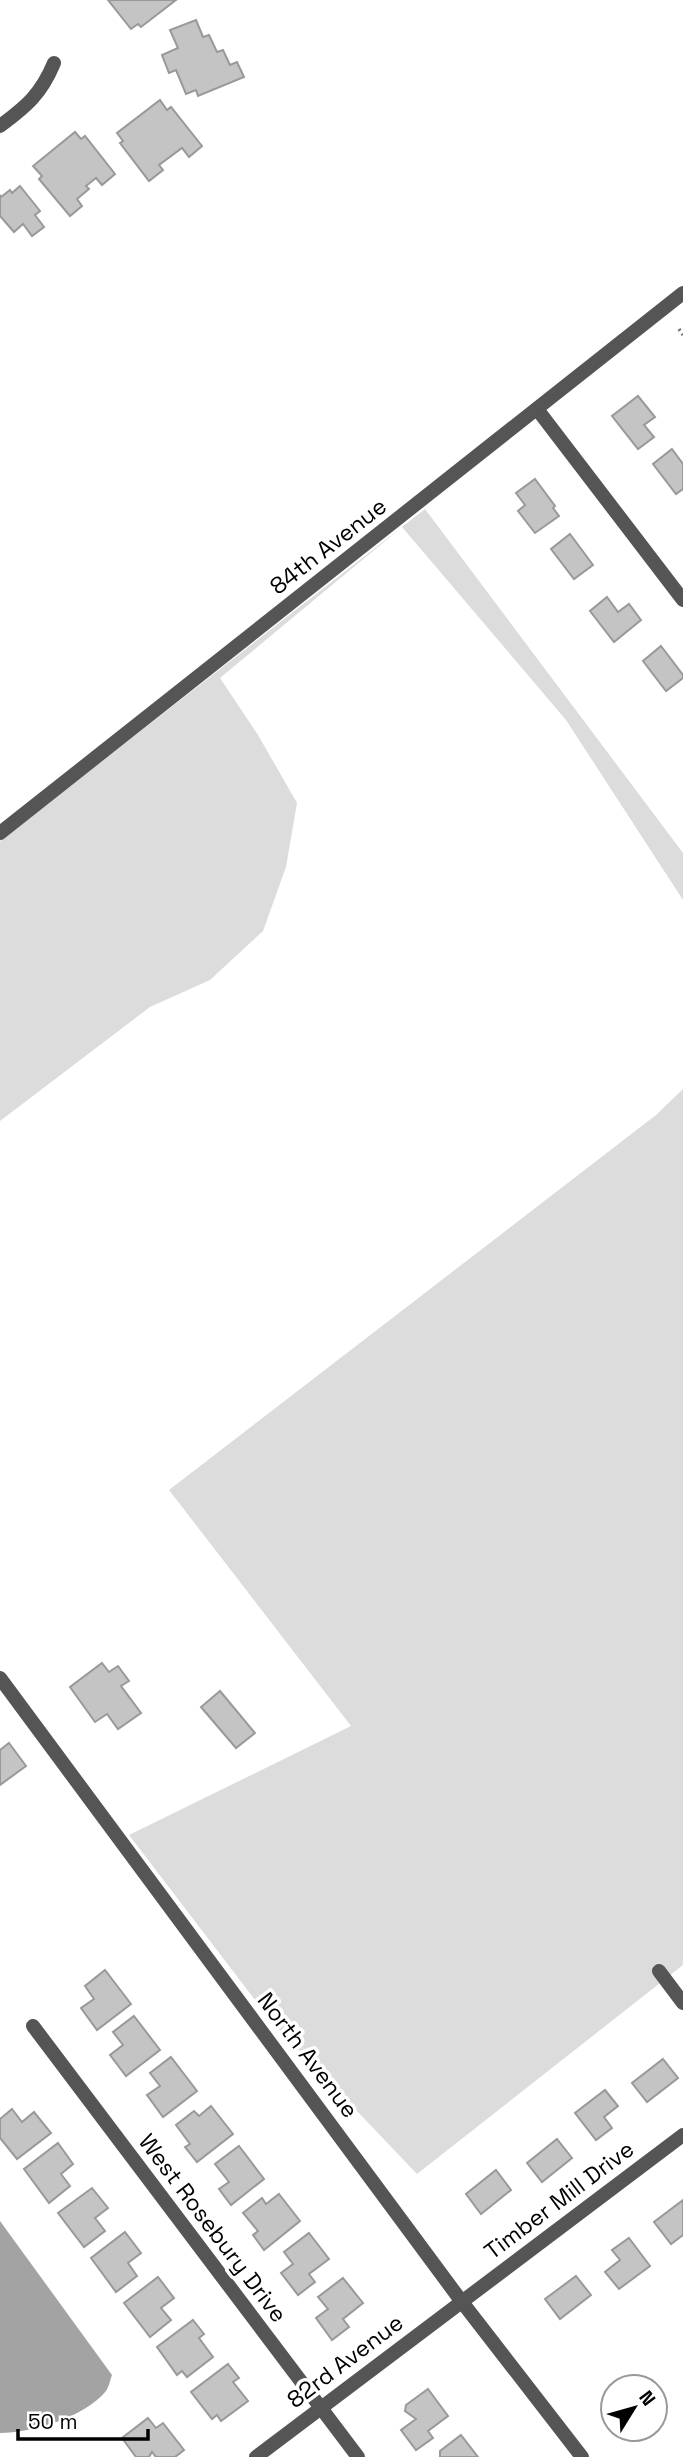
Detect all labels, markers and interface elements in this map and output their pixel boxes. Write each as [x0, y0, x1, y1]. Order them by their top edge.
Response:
street label: 84th Avenue [264, 491, 392, 601]
street label: North Avenue [251, 1986, 365, 2124]
street label: West Rosebury Drive [132, 2128, 294, 2328]
street label: Timber Mill Drive [478, 2134, 640, 2266]
street label: 82rd Avenue [281, 2307, 409, 2415]
north arrow [599, 2373, 669, 2443]
text: N [633, 2385, 661, 2411]
scale bar [18, 2398, 147, 2442]
text: 50 m [28, 2408, 78, 2435]

